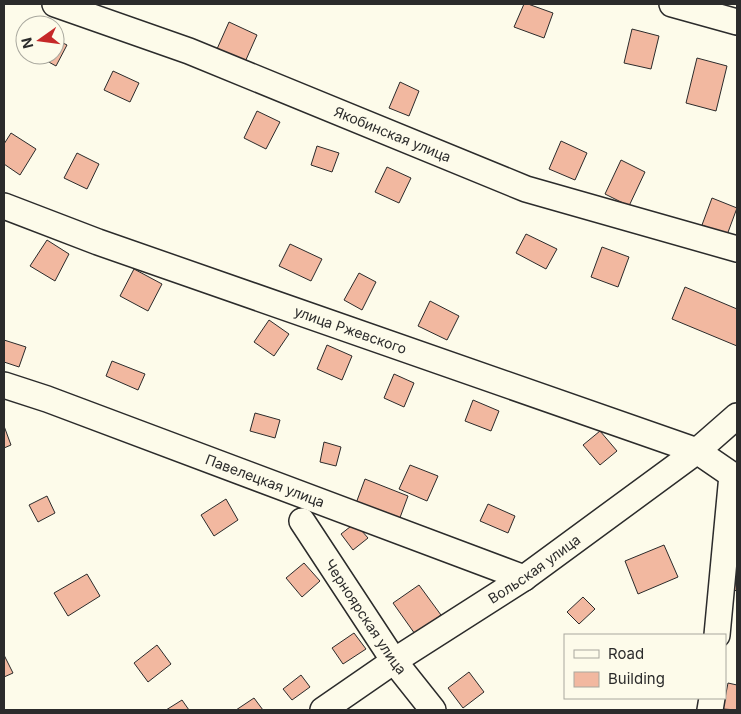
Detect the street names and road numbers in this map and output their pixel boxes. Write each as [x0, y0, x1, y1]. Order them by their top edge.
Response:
street label: Якобинская улица [332, 102, 454, 165]
street label: улица Ржевского [292, 302, 409, 357]
street label: Павелецкая улица [203, 450, 327, 510]
street label: Вольская улица [485, 531, 583, 607]
street label: Черноярская улица [322, 556, 410, 678]

